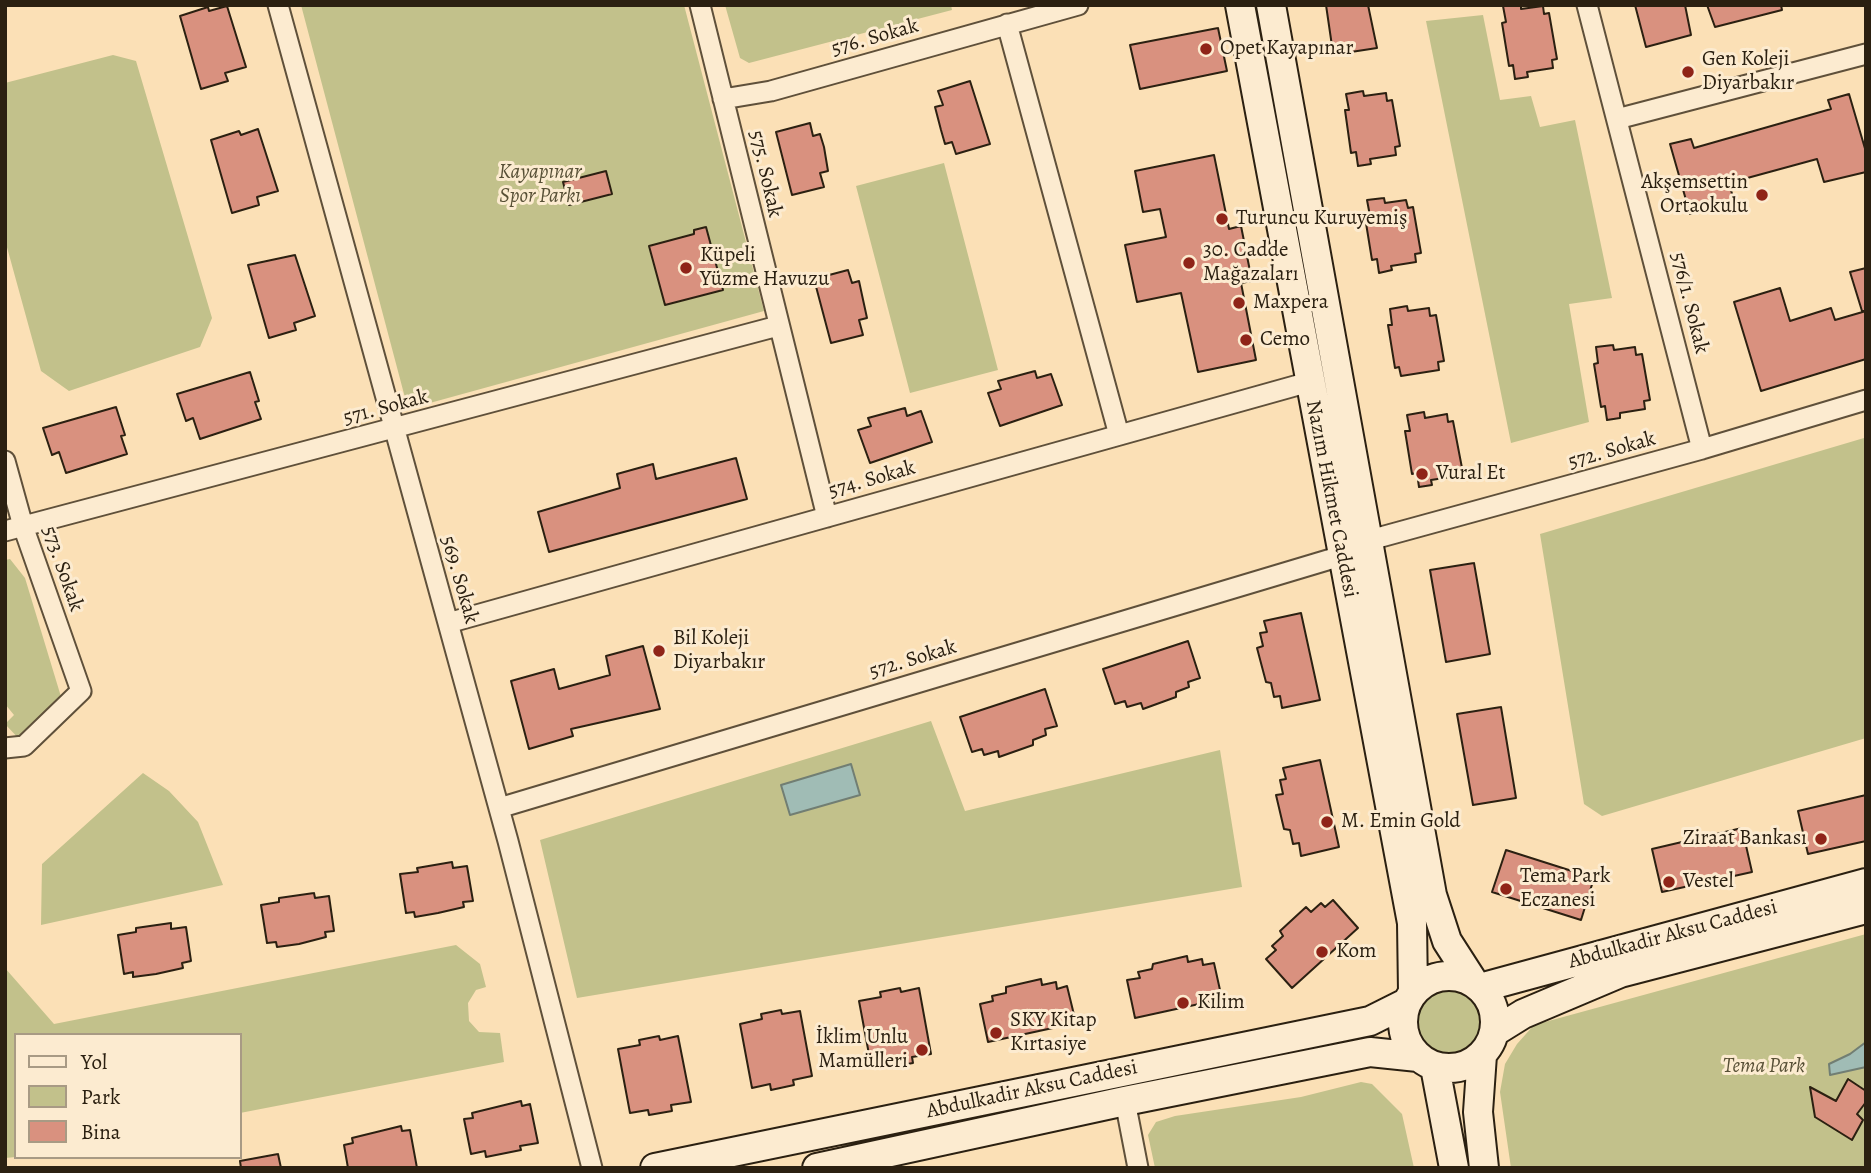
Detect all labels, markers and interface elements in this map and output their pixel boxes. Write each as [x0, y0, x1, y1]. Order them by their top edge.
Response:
street label: 576. Sokak [828, 14, 922, 62]
place label: Opet Kayapınar [1220, 36, 1354, 62]
marker: Opet Kayapınar [1198, 41, 1214, 57]
place label: Gen Koleji Diyarbakır [1702, 47, 1794, 97]
marker: Gen Koleji Diyarbakır [1680, 64, 1696, 80]
street label: 575. Sokak [743, 128, 787, 220]
park label: Kayapınar Spor Parkı [499, 160, 581, 210]
place label: Akşemsettin Ortaokulu [1641, 170, 1748, 220]
marker: Akşemsettin Ortaokulu [1754, 187, 1770, 203]
place label: Turuncu Kuruyemiş [1236, 206, 1407, 232]
marker: Turuncu Kuruyemiş [1214, 211, 1230, 227]
place label: 30. Cadde Mağazaları [1203, 238, 1299, 288]
place label: Küpeli Yüzme Havuzu [700, 243, 829, 293]
street label: 576/1. Sokak [1664, 250, 1714, 356]
marker: 30. Cadde Mağazaları [1181, 255, 1197, 271]
marker: Küpeli Yüzme Havuzu [678, 260, 694, 276]
place label: Maxpera [1253, 290, 1328, 316]
marker: Maxpera [1231, 295, 1247, 311]
place label: Cemo [1260, 327, 1310, 353]
marker: Cemo [1238, 332, 1254, 348]
street label: 571. Sokak [341, 385, 431, 431]
street label: Nazım Hikmet Caddesi [1299, 398, 1363, 600]
street label: 572. Sokak [1565, 427, 1659, 475]
street label: 574. Sokak [826, 456, 918, 504]
place label: Vural Et [1436, 461, 1506, 487]
marker: Vural Et [1414, 466, 1430, 482]
street label: 573. Sokak [36, 523, 88, 615]
street label: 569. Sokak [434, 533, 484, 627]
place label: Bil Koleji Diyarbakır [673, 626, 765, 676]
street label: 572. Sokak [866, 635, 960, 685]
marker: Bil Koleji Diyarbakır [651, 643, 667, 659]
place label: M. Emin Gold [1341, 809, 1461, 835]
marker: M. Emin Gold [1319, 814, 1335, 830]
place label: Ziraat Bankası [1683, 826, 1807, 852]
marker: Ziraat Bankası [1813, 831, 1829, 847]
place label: Tema Park Eczanesi [1520, 864, 1610, 914]
place label: Vestel [1683, 869, 1734, 895]
marker: Vestel [1661, 874, 1677, 890]
marker: Tema Park Eczanesi [1498, 881, 1514, 897]
street label: Abdulkadir Aksu Caddesi [1566, 895, 1780, 975]
place label: Kom [1336, 939, 1376, 965]
marker: Kom [1314, 944, 1330, 960]
place label: Kilim [1197, 990, 1245, 1016]
marker: Kilim [1175, 995, 1191, 1011]
place label: SKY Kitap Kırtasiye [1010, 1008, 1097, 1058]
place label: İklim Unlu Mamülleri [815, 1025, 908, 1075]
marker: SKY Kitap Kırtasiye [988, 1025, 1004, 1041]
legend [14, 1033, 242, 1159]
marker: İklim Unlu Mamülleri [914, 1042, 930, 1058]
text: Yol [81, 1048, 107, 1076]
park label: Tema Park [1723, 1054, 1805, 1080]
street label: Abdulkadir Aksu Caddesi [924, 1055, 1140, 1125]
text: Park [81, 1083, 120, 1111]
text: Bina [81, 1118, 121, 1146]

